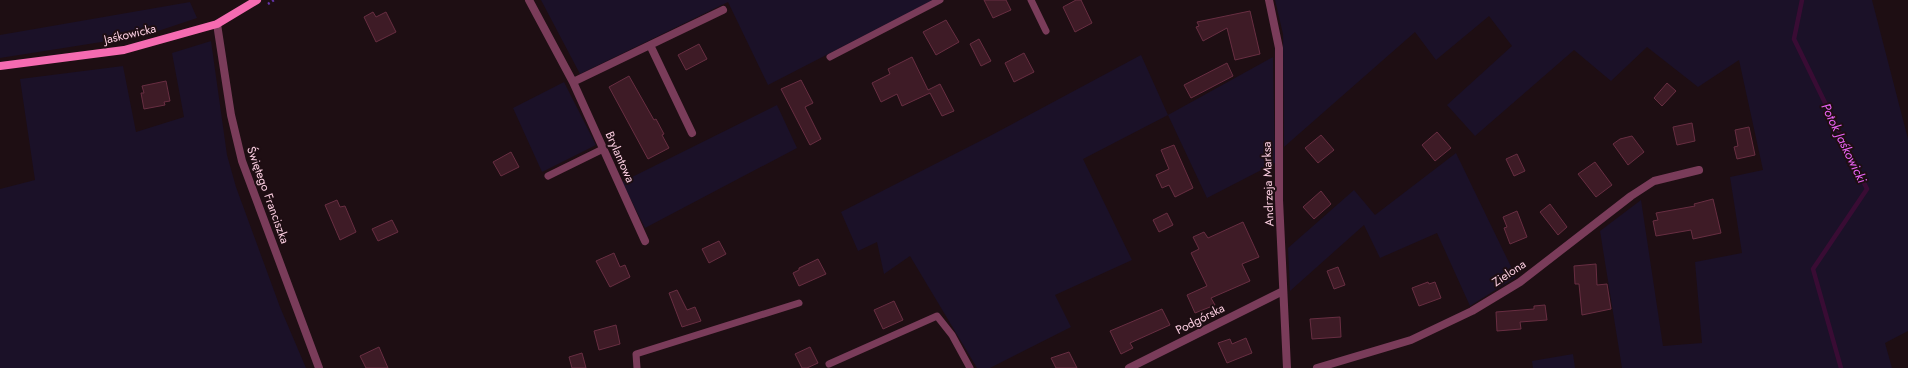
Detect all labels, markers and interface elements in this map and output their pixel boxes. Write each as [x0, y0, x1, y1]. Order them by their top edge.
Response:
street label: Jaśkowicka [100, 19, 158, 49]
water label: Potok Jaśkowicki [1816, 100, 1872, 187]
street label: Brylantowa [601, 128, 639, 186]
street label: Andrzeja Marksa [1258, 141, 1278, 227]
street label: Świętego Franciszka [242, 144, 294, 246]
street label: Zielona [1489, 255, 1530, 291]
street label: Podgórska [1172, 299, 1228, 339]

